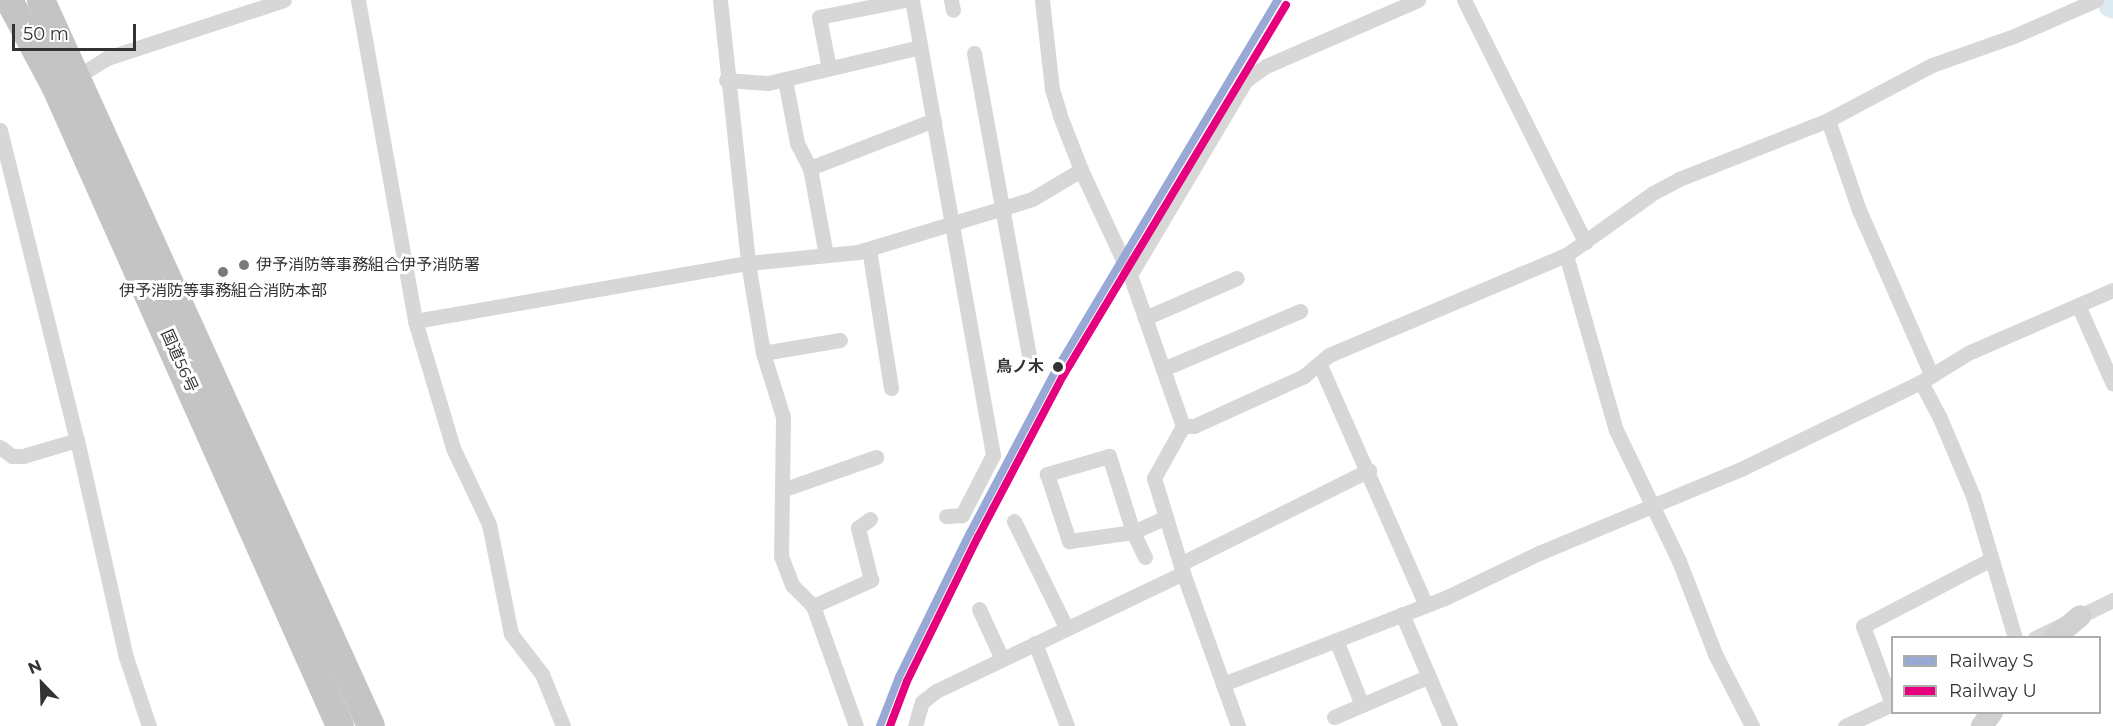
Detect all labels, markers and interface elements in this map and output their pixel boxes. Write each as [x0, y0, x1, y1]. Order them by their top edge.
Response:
scale bar [15, 12, 140, 50]
text: 50 m [23, 23, 69, 45]
place label: 伊予消防等事務組合伊予消防署 [256, 255, 480, 275]
marker: 伊予消防等事務組合伊予消防署 [237, 258, 251, 272]
marker: 伊予消防等事務組合消防本部 [216, 265, 230, 279]
place label: 伊予消防等事務組合消防本部 [119, 281, 327, 301]
street label: 国道56号 [157, 327, 201, 395]
place label: 鳥ノ木 [996, 357, 1044, 377]
marker: 鳥ノ木 [1049, 358, 1067, 376]
legend [1891, 636, 2101, 714]
text: Railway S [1949, 650, 2034, 672]
north arrow [12, 654, 72, 714]
text: N [25, 656, 44, 678]
text: Railway U [1949, 680, 2037, 702]

